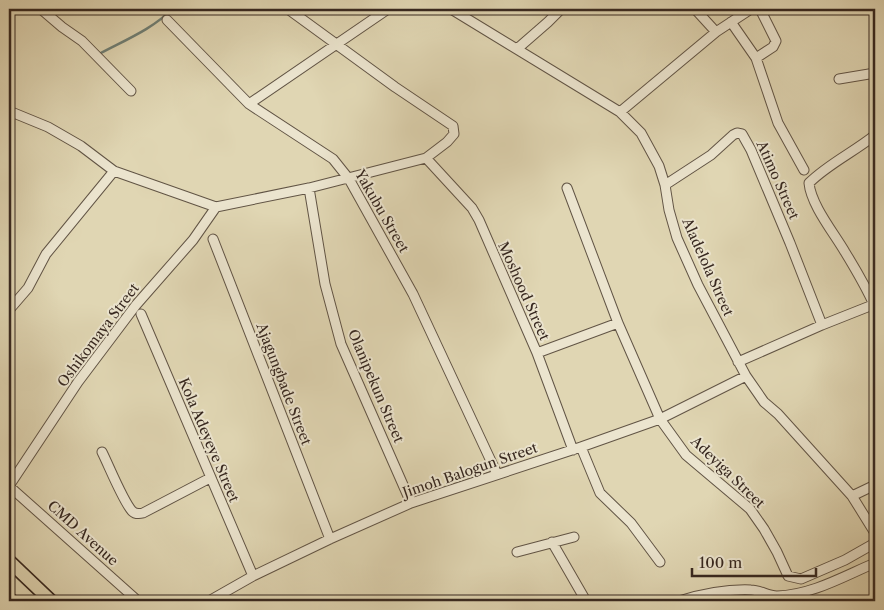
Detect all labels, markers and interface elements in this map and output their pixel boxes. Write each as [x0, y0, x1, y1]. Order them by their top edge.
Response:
street label: Atimo Street [752, 137, 803, 222]
street label: Yakubu Street [350, 165, 413, 256]
street label: Aladelola Street [678, 214, 738, 319]
street label: Moshood Street [494, 239, 554, 343]
street label: Oshikomaya Street [53, 280, 143, 390]
street label: Ajagungbade Street [252, 319, 316, 448]
street label: Olanipekun Street [344, 327, 408, 445]
street label: Kola Adeyeye Street [175, 375, 243, 505]
street label: Adeyiga Street [686, 431, 769, 512]
street label: Jimoh Balogun Street [398, 438, 540, 502]
street label: CMD Avenue [44, 496, 122, 570]
scale bar [692, 545, 815, 577]
text: 100 m [699, 553, 742, 572]

